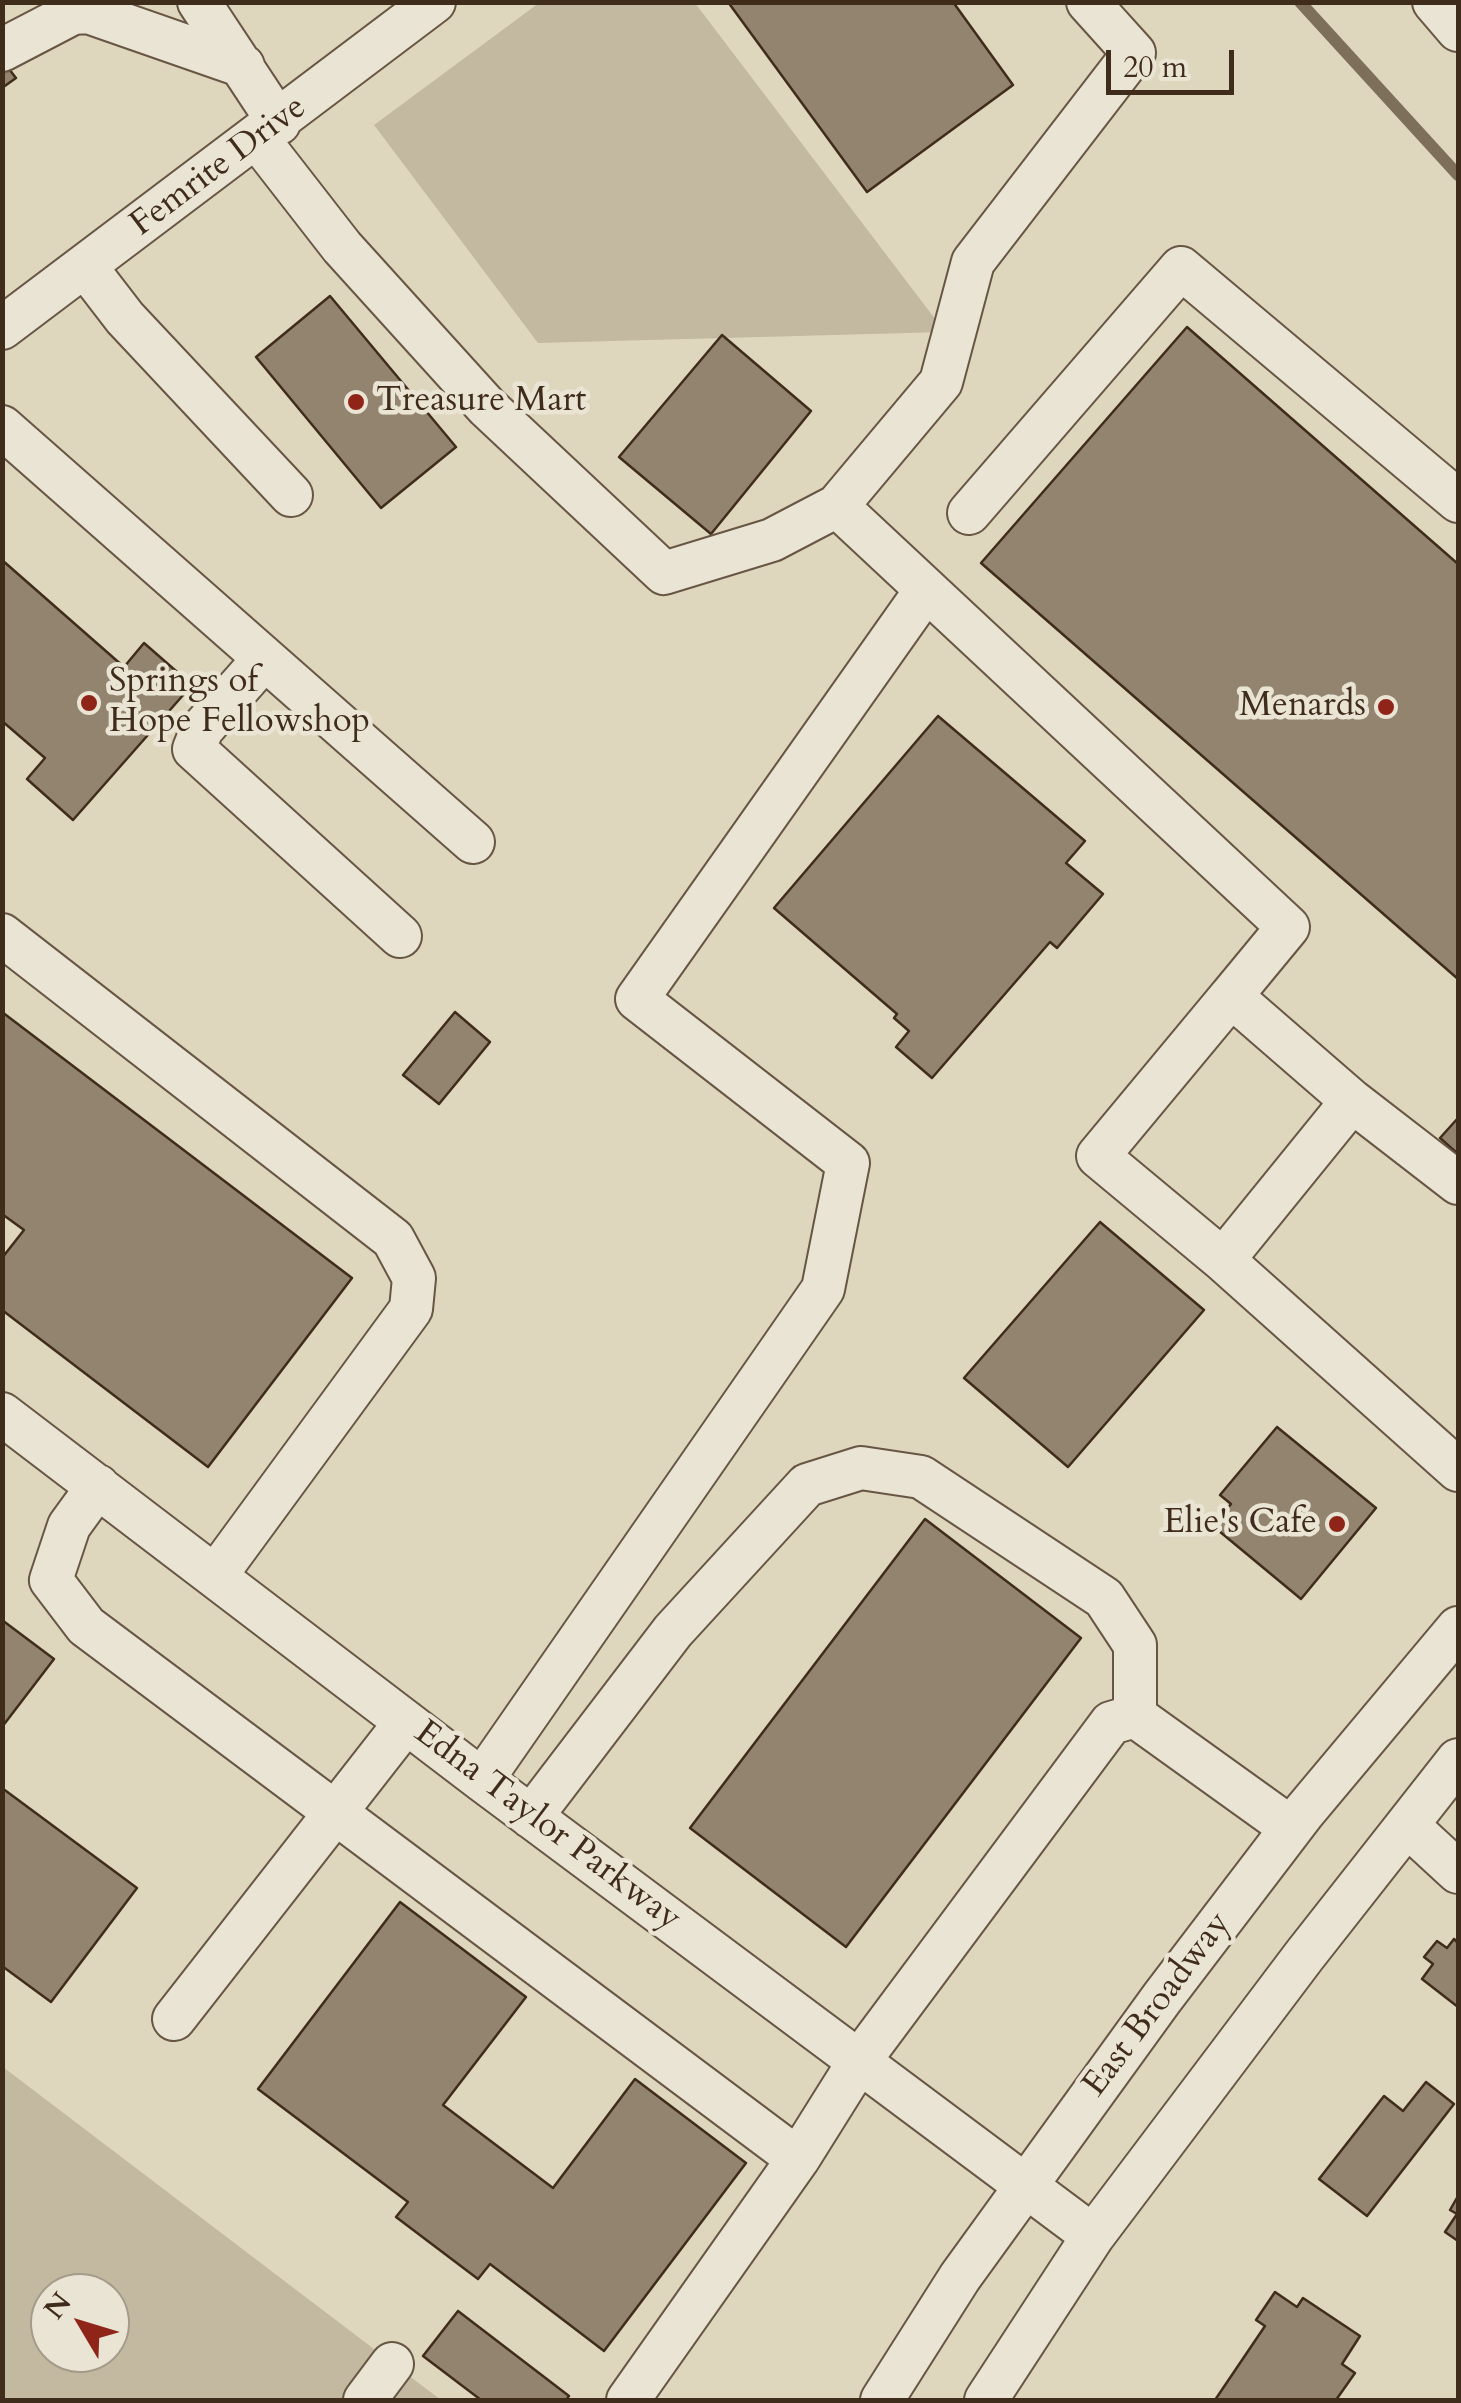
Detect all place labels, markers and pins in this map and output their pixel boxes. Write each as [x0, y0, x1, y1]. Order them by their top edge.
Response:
place label: Treasure Mart [376, 381, 586, 423]
marker: Treasure Mart [345, 391, 367, 413]
place label: Springs of Hope Fellowshop [109, 662, 370, 744]
place label: Menards [1239, 686, 1366, 728]
marker: Springs of Hope Fellowshop [78, 692, 100, 714]
marker: Menards [1375, 696, 1397, 718]
place label: Elie's Cafe [1163, 1503, 1317, 1545]
marker: Elie's Cafe [1326, 1513, 1348, 1535]

